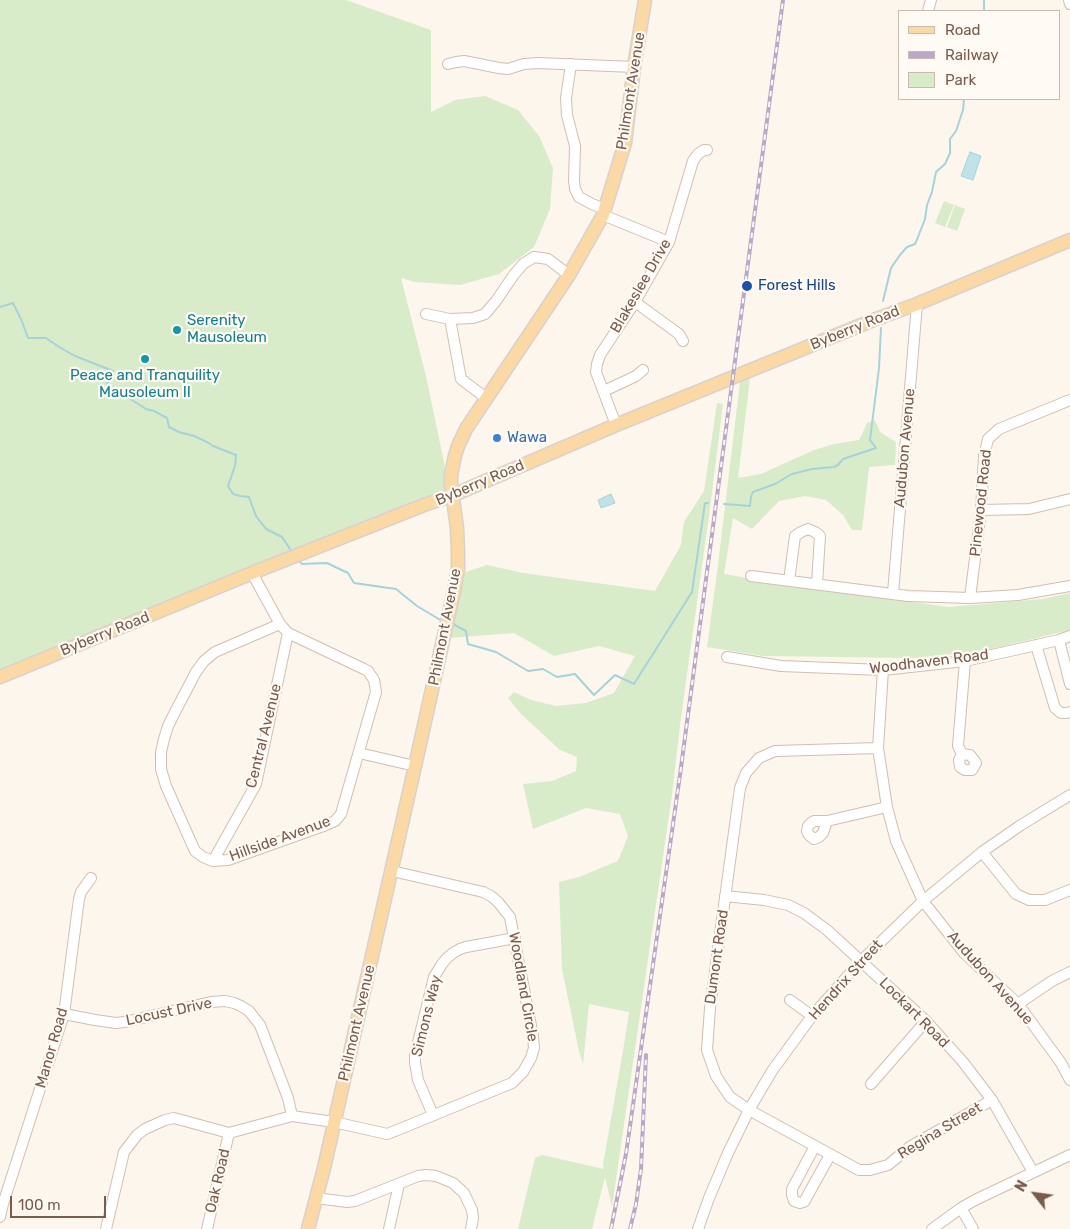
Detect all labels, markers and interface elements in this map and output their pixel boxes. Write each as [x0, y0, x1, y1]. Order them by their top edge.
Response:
legend [898, 10, 1060, 100]
text: Road [945, 21, 981, 39]
street label: Philmont Avenue [613, 31, 649, 151]
text: Railway [945, 46, 999, 64]
text: Park [945, 71, 976, 89]
street label: Blakeslee Drive [607, 236, 675, 336]
place label: Forest Hills [758, 277, 836, 295]
marker: Forest Hills [740, 279, 754, 293]
street label: Byberry Road [808, 302, 902, 354]
place label: Serenity Mausoleum [187, 312, 267, 347]
marker: Serenity Mausoleum [171, 324, 183, 336]
marker: Peace and Tranquility Mausoleum II [139, 353, 151, 365]
place label: Peace and Tranquility Mausoleum II [70, 367, 220, 402]
street label: Audubon Avenue [891, 388, 919, 508]
place label: Wawa [507, 429, 547, 447]
marker: Wawa [491, 432, 503, 444]
street label: Pinewood Road [966, 448, 996, 558]
street label: Byberry Road [433, 456, 527, 510]
street label: Philmont Avenue [425, 567, 465, 687]
street label: Byberry Road [58, 608, 152, 660]
street label: Woodhaven Road [868, 646, 990, 678]
street label: Central Avenue [242, 682, 286, 790]
street label: Hillside Avenue [227, 812, 333, 866]
street label: Dumont Road [701, 909, 733, 1005]
street label: Audubon Avenue [943, 927, 1037, 1029]
street label: Woodland Circle [505, 931, 541, 1043]
street label: Hendrix Street [805, 936, 887, 1024]
street label: Philmont Avenue [335, 963, 379, 1083]
street label: Simons Way [408, 973, 446, 1059]
street label: Lockart Road [875, 974, 953, 1052]
street label: Locust Drive [124, 994, 214, 1030]
street label: Manor Road [32, 1006, 72, 1090]
street label: Regina Street [895, 1099, 985, 1163]
street label: Oak Road [202, 1147, 234, 1215]
north arrow [1010, 1169, 1060, 1219]
text: N [1012, 1178, 1031, 1195]
scale bar [12, 1186, 109, 1218]
text: 100 m [18, 1196, 60, 1214]

